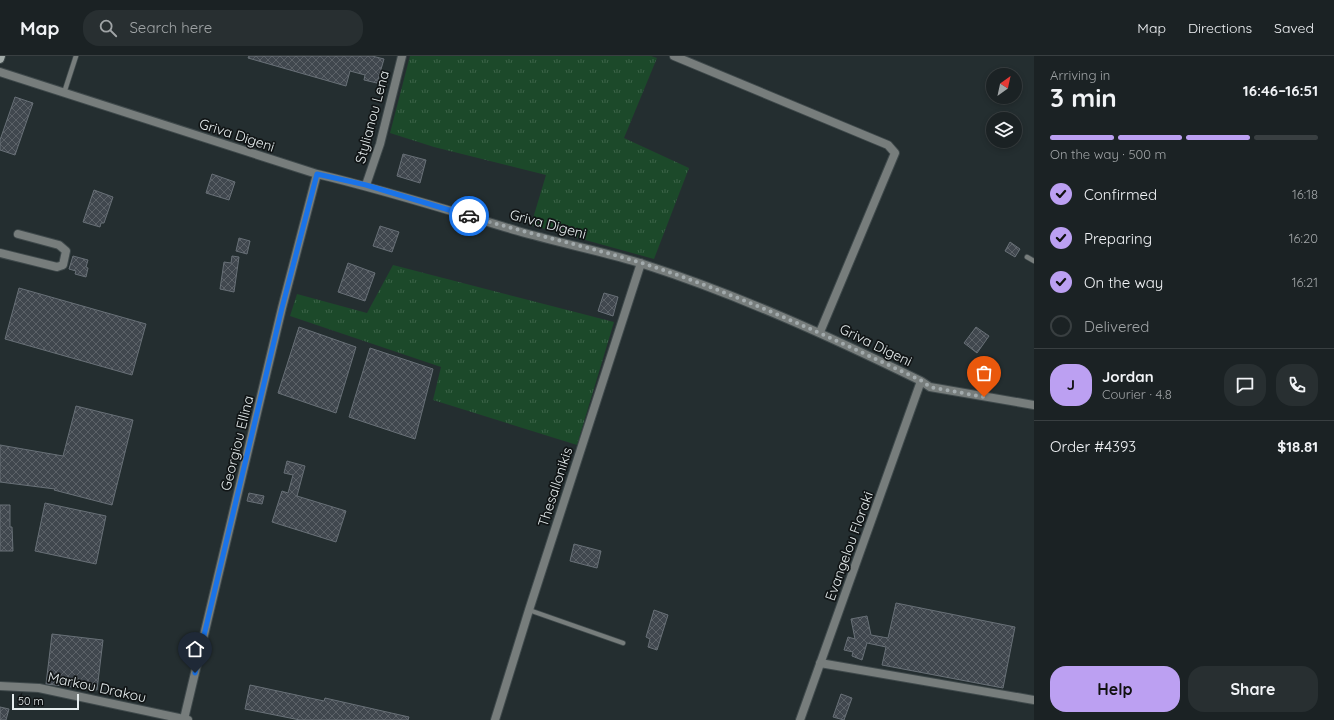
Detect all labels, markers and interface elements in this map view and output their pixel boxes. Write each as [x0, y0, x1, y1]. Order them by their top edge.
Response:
search box [83, 10, 363, 46]
text: Map [20, 16, 59, 40]
icon: search [97, 17, 119, 39]
text: Search here [129, 18, 212, 37]
text: Map [1137, 19, 1166, 37]
text: Directions [1188, 19, 1252, 37]
text: Saved [1274, 19, 1314, 37]
text: Arriving in [1050, 67, 1110, 83]
north arrow [986, 68, 1022, 104]
map controls [986, 68, 1022, 148]
street label: Stylianou Lena [351, 69, 393, 165]
text: 3 min [1050, 81, 1117, 114]
text: 16:46–16:51 [1243, 81, 1318, 100]
button: layers [986, 112, 1022, 148]
street label: Griva Digeni [197, 114, 277, 156]
text: On the way · 500 m [1050, 146, 1166, 162]
icon: check [1050, 183, 1072, 205]
text: Confirmed [1084, 185, 1157, 204]
text: 16:18 [1292, 186, 1318, 202]
courier [449, 196, 489, 236]
icon: car [458, 205, 480, 227]
street label: Griva Digeni [508, 205, 588, 243]
icon: check [1050, 227, 1072, 249]
text: Preparing [1084, 229, 1152, 248]
text: 16:20 [1289, 230, 1318, 246]
icon: check [1050, 271, 1072, 293]
text: On the way [1084, 273, 1163, 292]
text: 16:21 [1292, 274, 1318, 290]
text: Delivered [1084, 317, 1149, 336]
street label: Griva Digeni [837, 320, 915, 370]
pin [967, 356, 1001, 397]
icon: bag [973, 362, 995, 384]
button: chat [1224, 364, 1266, 406]
button: phone [1276, 364, 1318, 406]
text: Jordan [1102, 367, 1154, 386]
text: J [1067, 375, 1075, 394]
text: Courier · 4.8 [1102, 386, 1172, 402]
street label: Georgiou Ellina [217, 394, 257, 492]
text: Order #4393 [1050, 437, 1136, 456]
text: $18.81 [1277, 437, 1318, 456]
street label: Thesallonikis [534, 445, 576, 529]
street label: Evangelou Floraki [821, 489, 877, 603]
pin [178, 632, 212, 673]
icon: home [184, 638, 206, 660]
button: Help [1050, 666, 1180, 712]
button: Share [1188, 666, 1318, 712]
street label: Markou Drakou [46, 668, 148, 706]
scale bar [12, 692, 79, 711]
text: 50 m [18, 694, 44, 708]

